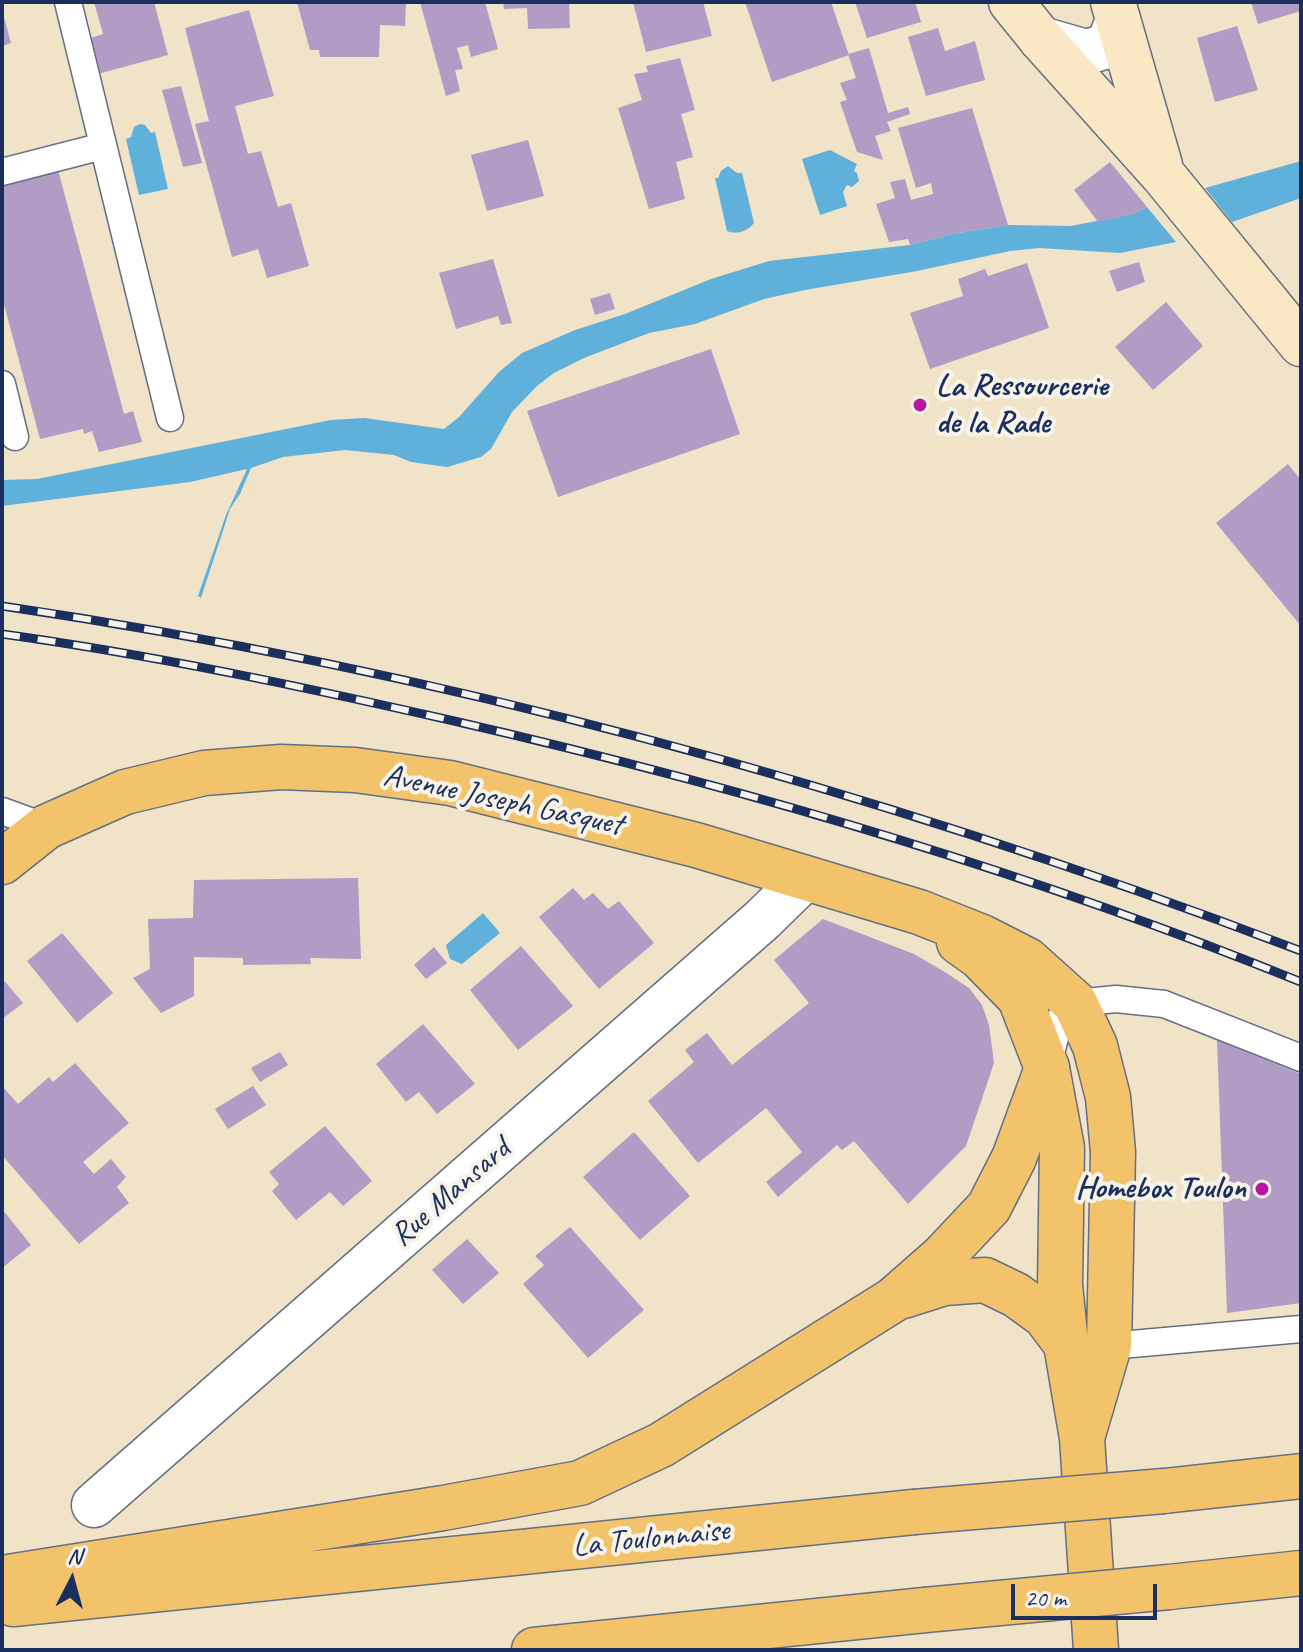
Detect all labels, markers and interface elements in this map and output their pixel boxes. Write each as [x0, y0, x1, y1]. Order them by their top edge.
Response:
place label: La Ressourcerie de la Rade [936, 368, 1108, 443]
marker: La Ressourcerie de la Rade [911, 396, 929, 414]
street label: Avenue Joseph Gasquet [380, 757, 626, 845]
street label: Rue Mansard [384, 1131, 518, 1255]
place label: Homebox Toulon [1075, 1170, 1246, 1208]
marker: Homebox Toulon [1253, 1180, 1271, 1198]
street label: La Toulonnaise [571, 1512, 731, 1566]
north arrow [32, 1540, 112, 1620]
text: N [66, 1541, 83, 1571]
scale bar [1015, 1568, 1161, 1618]
text: 20 m [1025, 1583, 1066, 1613]

